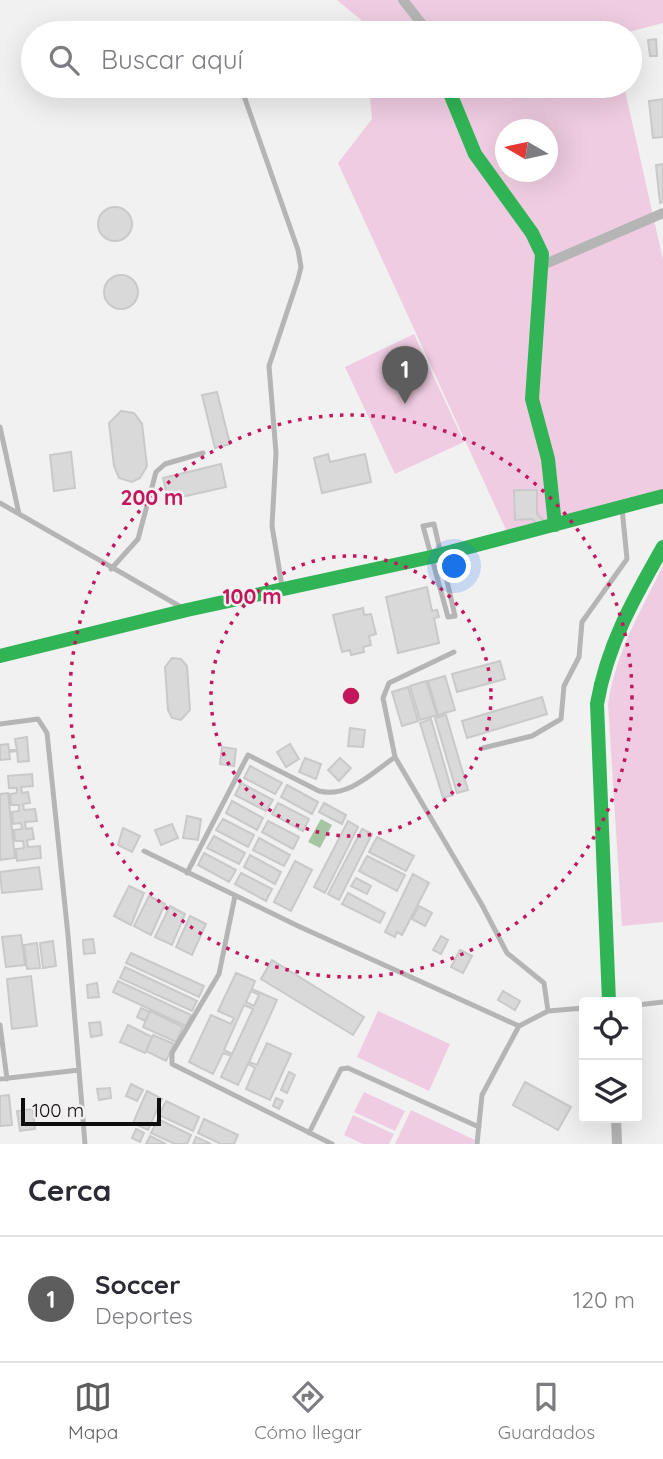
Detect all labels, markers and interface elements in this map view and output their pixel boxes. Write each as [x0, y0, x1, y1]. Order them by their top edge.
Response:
search box [21, 21, 642, 98]
icon: search [45, 41, 83, 79]
text: Buscar aquí [101, 43, 243, 76]
north arrow [495, 119, 558, 182]
pin: 1 [382, 346, 428, 404]
text: 200 m [121, 484, 183, 510]
your location [437, 549, 471, 583]
text: 100 m [222, 583, 282, 609]
centre of rings [339, 684, 363, 708]
map controls [579, 997, 642, 1123]
button: locate [579, 997, 642, 1060]
button: layers [579, 1060, 642, 1123]
scale bar [21, 1095, 161, 1127]
text: 100 m [32, 1098, 84, 1122]
text: Cerca [28, 1171, 111, 1209]
text: Soccer [95, 1268, 180, 1301]
text: 1 [47, 1285, 55, 1314]
text: 120 m [573, 1285, 635, 1314]
text: Deportes [95, 1301, 193, 1330]
tab: Mapa [68, 1378, 118, 1444]
tab: Cómo llegar [254, 1378, 362, 1444]
tab: Guardados [498, 1378, 595, 1444]

